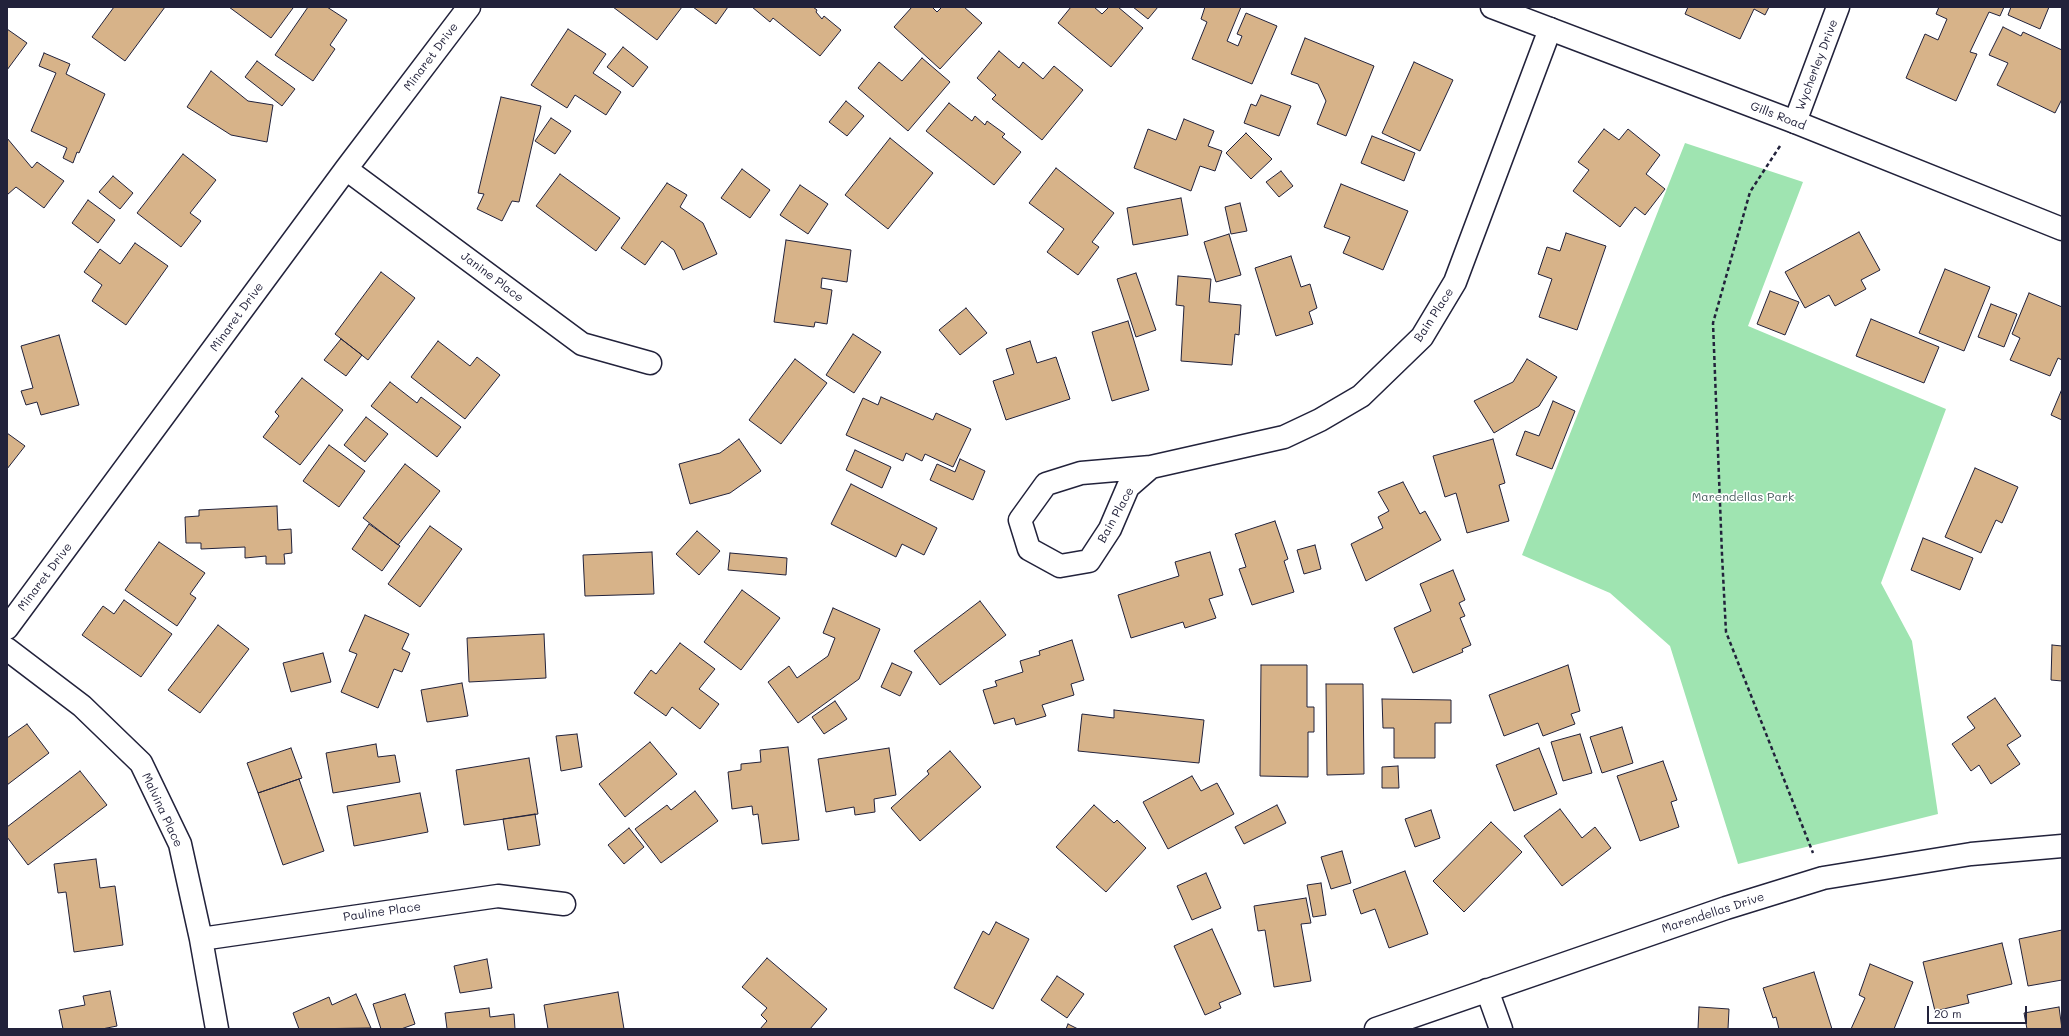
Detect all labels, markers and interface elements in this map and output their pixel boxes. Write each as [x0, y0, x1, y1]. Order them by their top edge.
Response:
street label: Wycherley Drive [1793, 17, 1841, 113]
street label: Minaret Drive [401, 20, 461, 94]
street label: Gills Road [1748, 99, 1808, 133]
street label: Janine Place [458, 249, 526, 305]
street label: Minaret Drive [207, 280, 267, 354]
street label: Bain Place [1411, 285, 1457, 345]
street label: Bain Place [1095, 485, 1137, 545]
park label: Marendellas Park [1692, 490, 1794, 504]
street label: Minaret Drive [15, 540, 75, 614]
street label: Malvina Place [138, 771, 186, 849]
street label: Marendellas Drive [1660, 890, 1766, 936]
street label: Pauline Place [342, 899, 422, 925]
scale bar [1929, 998, 2029, 1024]
text: 20 m [1934, 1005, 1962, 1021]

